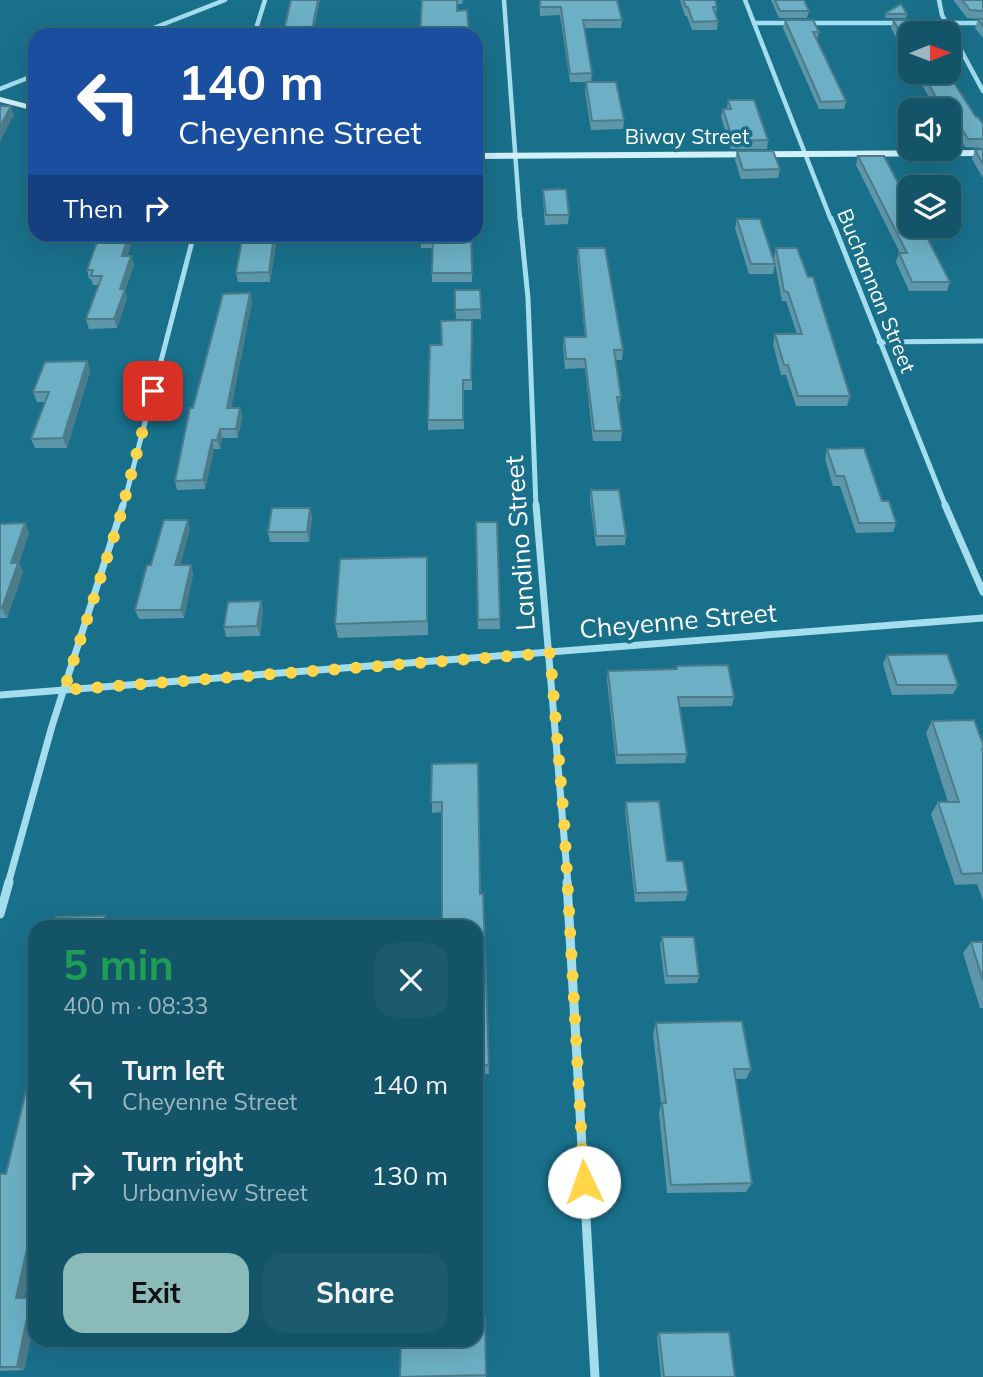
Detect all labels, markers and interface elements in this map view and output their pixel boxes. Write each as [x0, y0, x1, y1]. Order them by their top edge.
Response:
north arrow [898, 21, 961, 84]
map controls [898, 21, 961, 238]
text: 140 m [178, 51, 324, 112]
icon: left [63, 56, 154, 147]
button: sound [898, 98, 961, 161]
text: Cheyenne Street [178, 112, 422, 152]
street label: Biway Street [625, 123, 749, 149]
button: layers [898, 175, 961, 238]
icon: right [137, 189, 175, 227]
text: Then [63, 192, 123, 225]
street label: Buchannan Street [832, 205, 922, 377]
pin [123, 361, 183, 421]
icon: arrive [134, 372, 172, 410]
street label: Landino Street [497, 454, 542, 632]
street label: Cheyenne Street [578, 595, 778, 646]
text: 5 min [63, 938, 174, 991]
button: close [374, 943, 448, 1017]
text: 400 m · 08:33 [63, 991, 208, 1020]
text: Turn left [122, 1054, 224, 1087]
icon: left [63, 1066, 101, 1104]
text: 140 m [372, 1068, 448, 1101]
text: Cheyenne Street [122, 1087, 297, 1116]
text: Turn right [122, 1145, 243, 1178]
position arrow [547, 1145, 621, 1219]
icon: right [63, 1157, 101, 1195]
text: 130 m [372, 1159, 448, 1192]
text: Urbanview Street [122, 1178, 308, 1207]
button: Exit [63, 1253, 249, 1333]
button: Share [263, 1253, 448, 1333]

